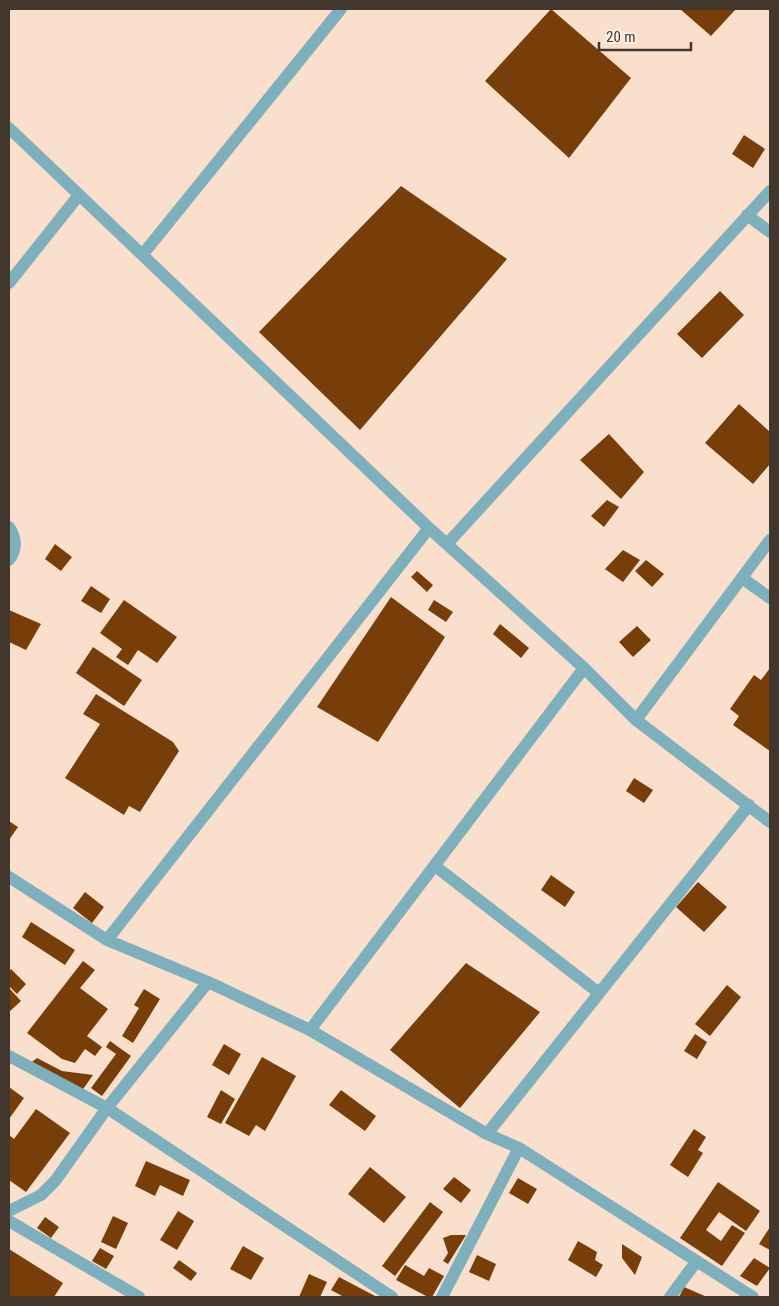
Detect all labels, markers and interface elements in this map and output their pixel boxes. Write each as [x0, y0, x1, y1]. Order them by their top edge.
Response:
scale bar [599, 20, 692, 52]
text: 20 m [606, 28, 636, 46]

